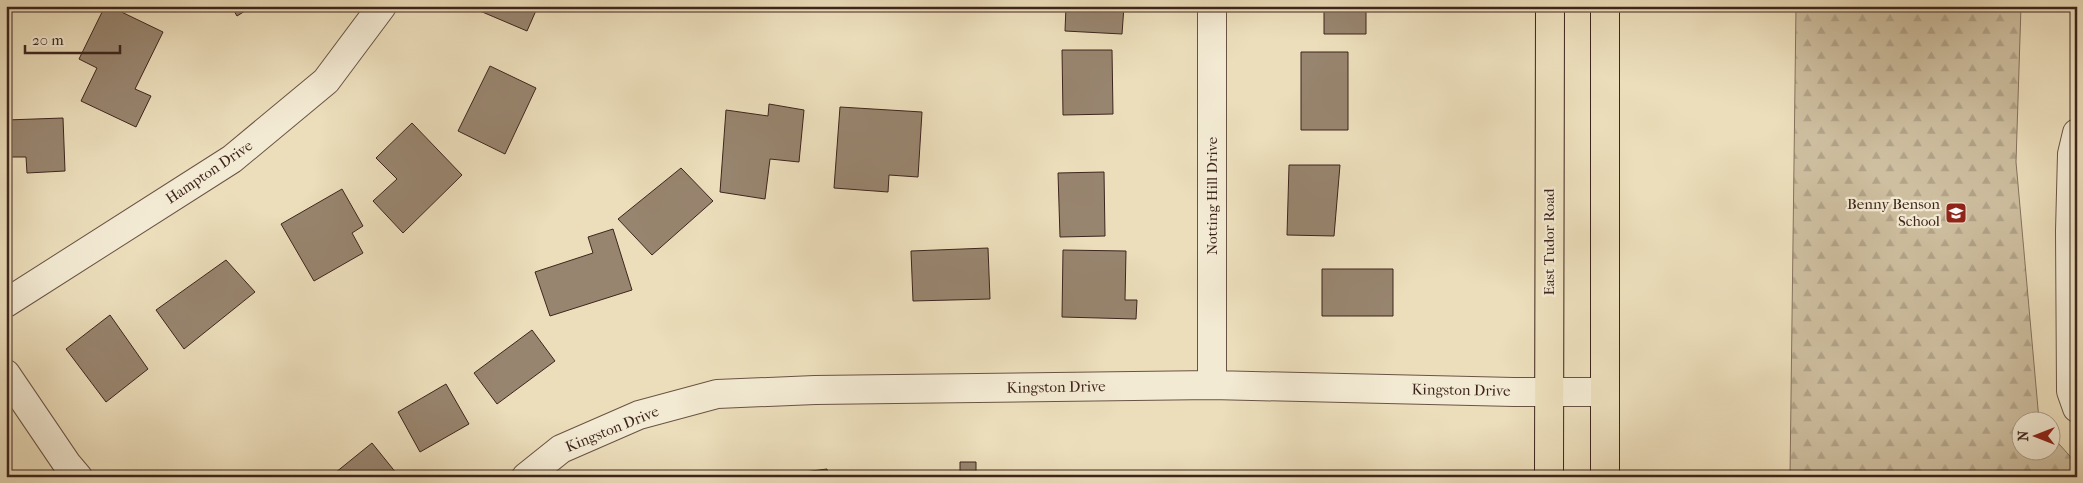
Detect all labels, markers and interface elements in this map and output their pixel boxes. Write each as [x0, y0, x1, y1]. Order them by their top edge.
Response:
scale bar [25, 22, 120, 54]
text: 20 m [32, 31, 64, 49]
street label: Hampton Drive [162, 136, 256, 208]
street label: Notting Hill Drive [1203, 136, 1221, 255]
street label: East Tudor Road [1540, 188, 1558, 296]
place label: Benny Benson School [1847, 195, 1940, 230]
school or university icon: Benny Benson School [1944, 201, 1968, 225]
street label: Kingston Drive [1006, 377, 1106, 397]
street label: Kingston Drive [1411, 380, 1511, 400]
street label: Kingston Drive [563, 402, 662, 456]
north arrow [2010, 410, 2060, 460]
text: N [2015, 430, 2032, 441]

